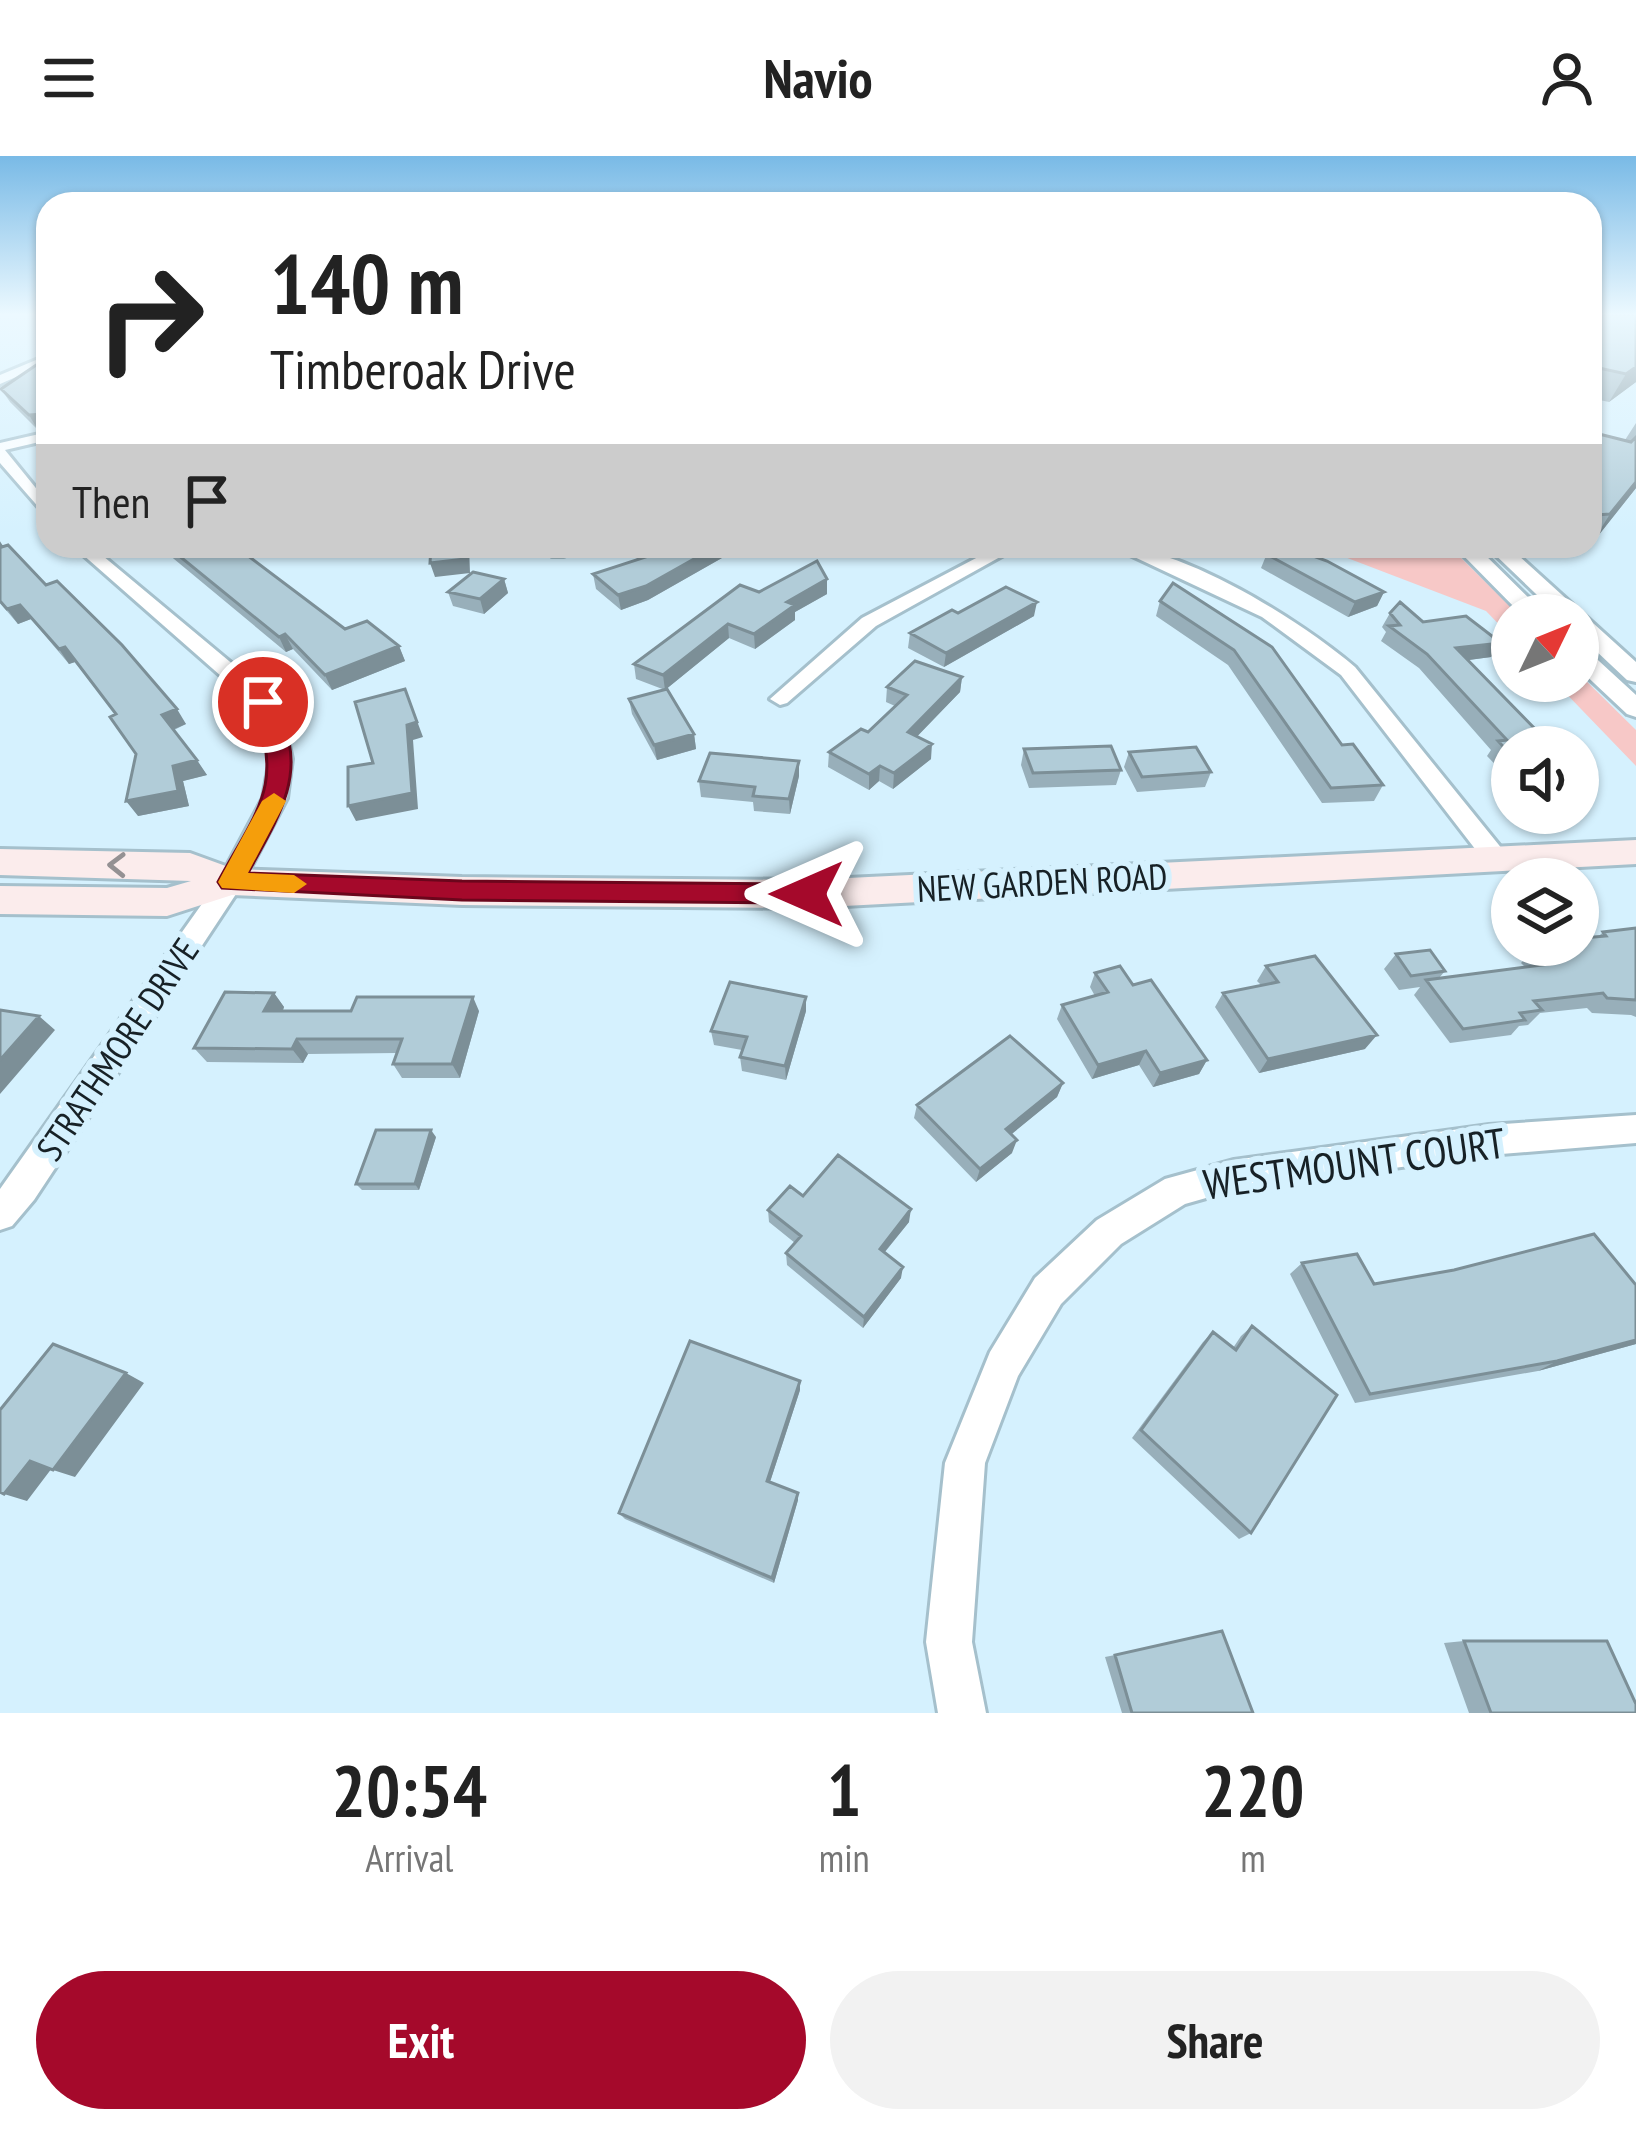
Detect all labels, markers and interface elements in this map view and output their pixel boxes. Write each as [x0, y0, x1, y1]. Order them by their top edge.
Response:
text: Navio [763, 43, 873, 113]
icon: menu [36, 45, 102, 111]
icon: person [1534, 45, 1600, 111]
text: 140 m [270, 228, 463, 337]
icon: right [72, 240, 228, 396]
text: Timberoak Drive [270, 334, 576, 404]
icon: arrive [174, 468, 240, 534]
text: Then [72, 472, 150, 530]
north arrow [1491, 594, 1599, 702]
map controls [1491, 594, 1599, 966]
pin [212, 651, 314, 753]
icon: arrive [230, 669, 296, 735]
button: sound [1491, 726, 1599, 834]
position arrow [744, 831, 870, 957]
one-way arrow [107, 852, 126, 878]
street label: NEW GARDEN ROAD [916, 852, 1168, 912]
button: layers [1491, 858, 1599, 966]
street label: STRATHMORE DRIVE [25, 929, 209, 1169]
street label: WESTMOUNT COURT [1200, 1115, 1508, 1211]
text: 20:54 [332, 1743, 487, 1836]
text: 1 [827, 1743, 861, 1836]
text: 220 [1201, 1743, 1304, 1836]
text: Arrival [365, 1832, 453, 1883]
text: min [819, 1832, 870, 1883]
text: m [1240, 1832, 1266, 1883]
button: Exit [36, 1971, 806, 2109]
button: Share [830, 1971, 1600, 2109]

